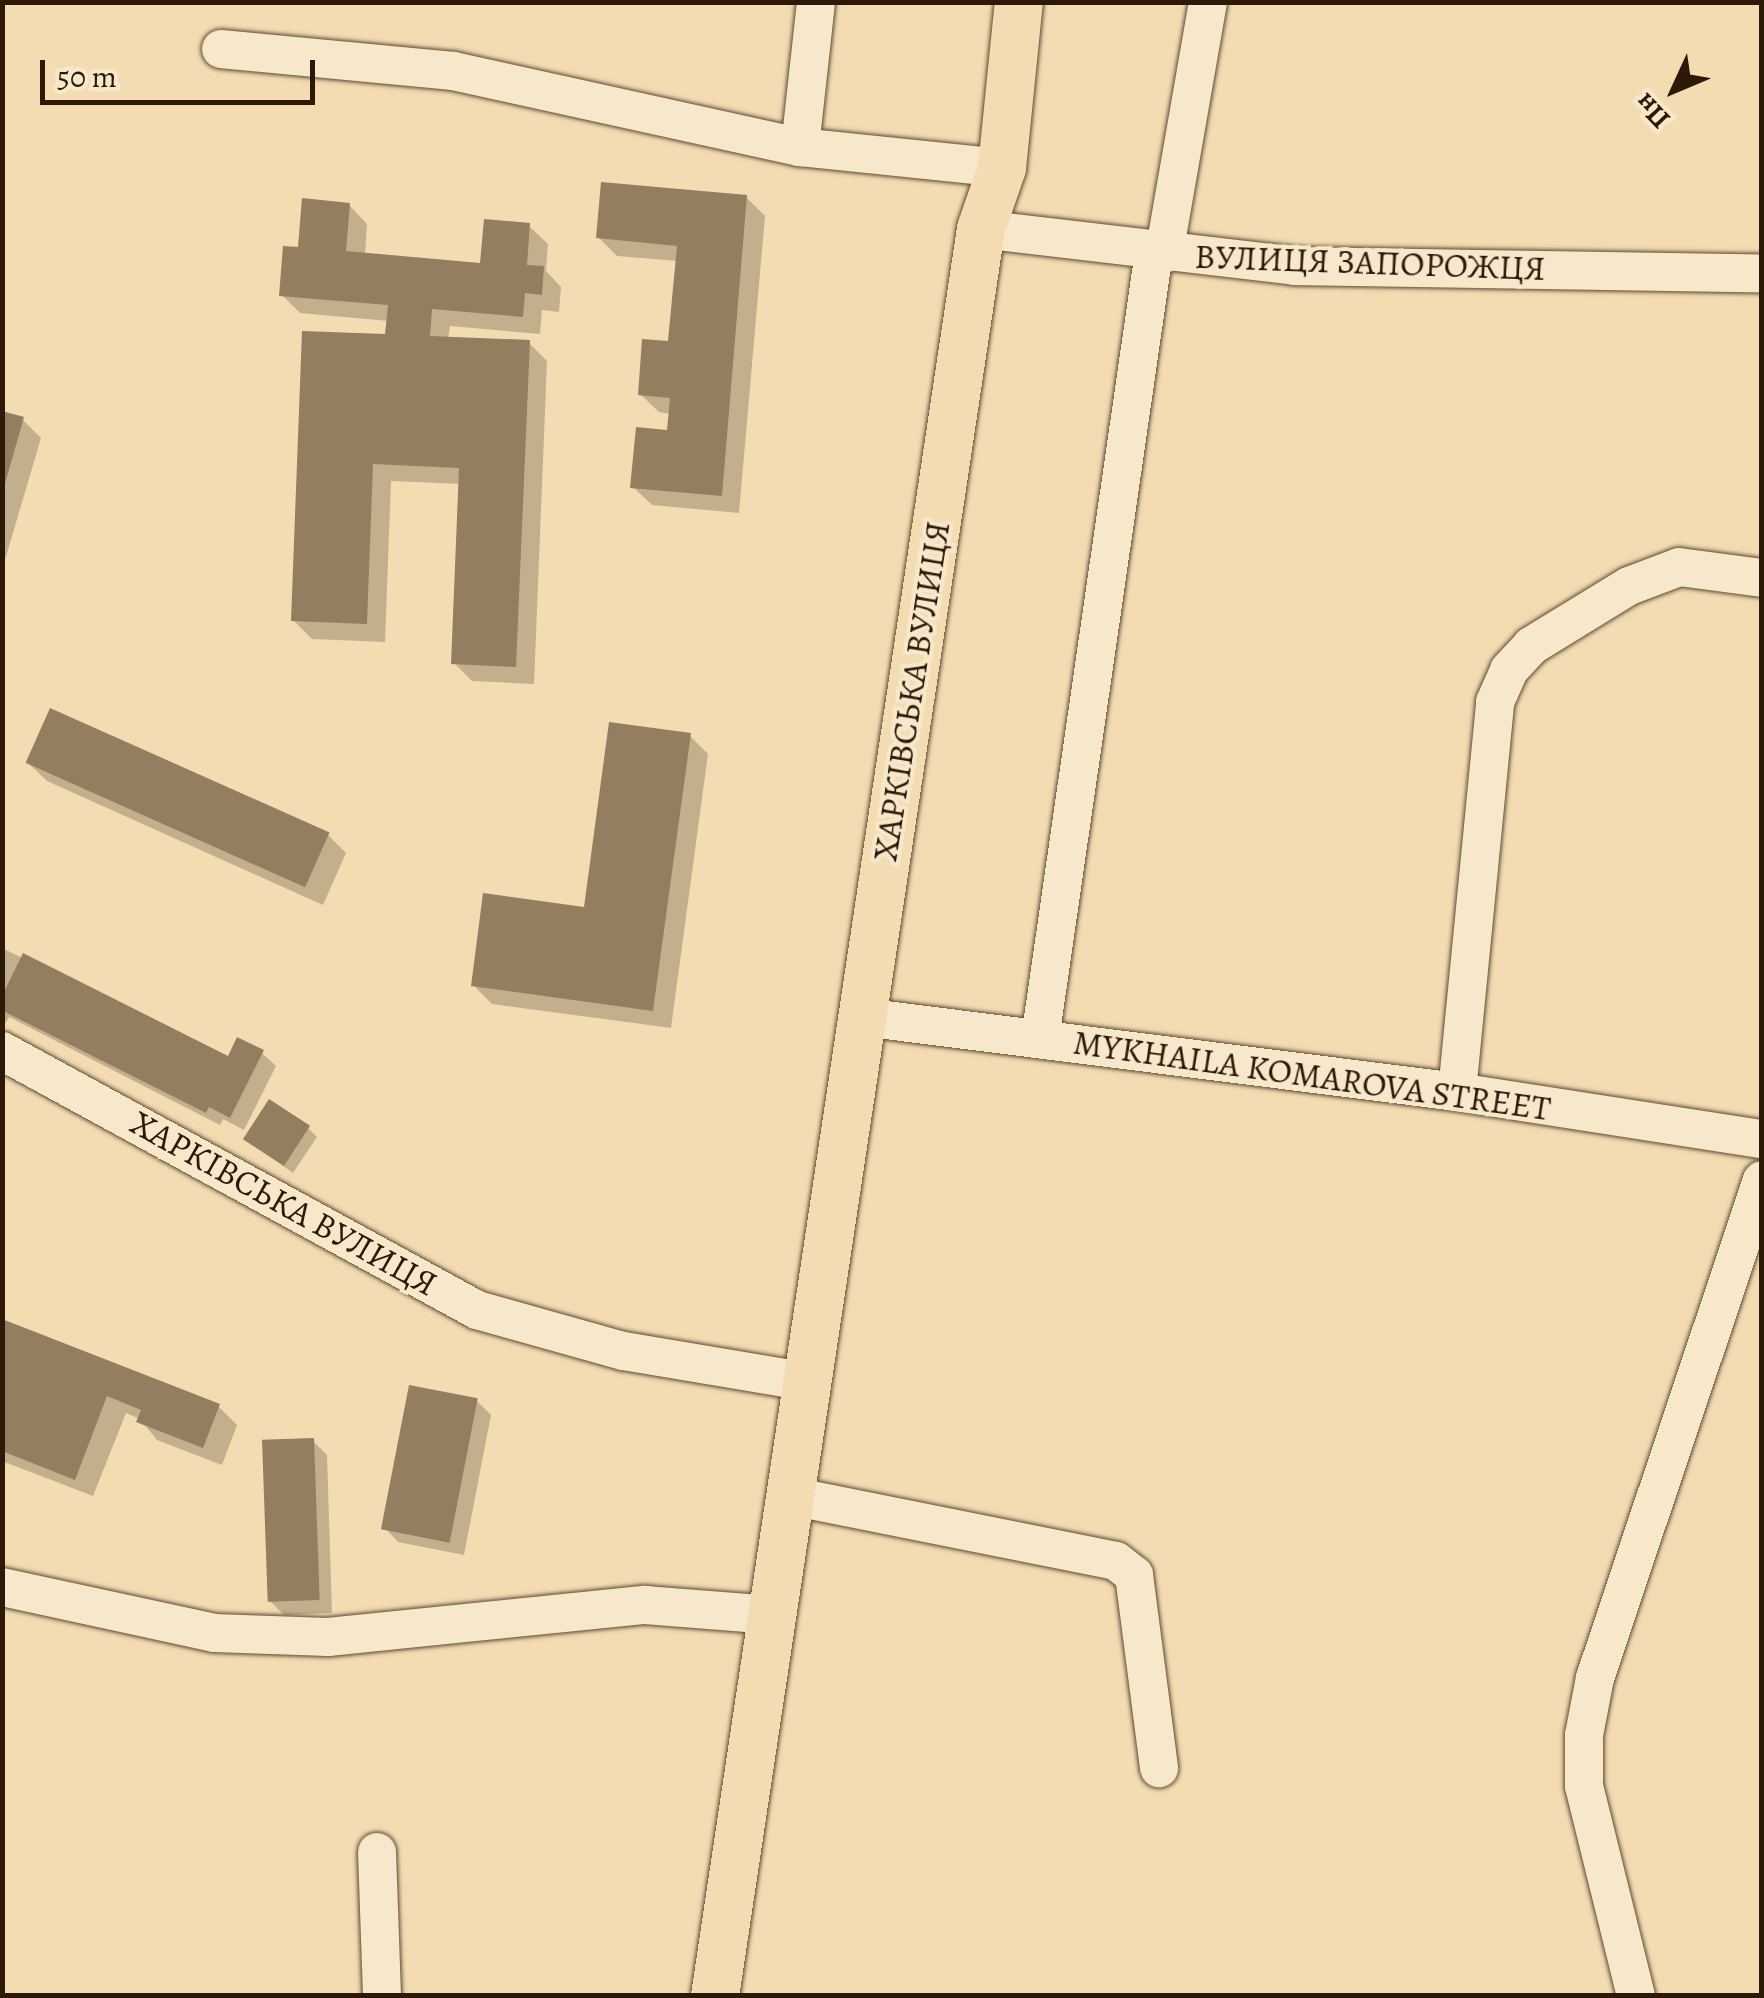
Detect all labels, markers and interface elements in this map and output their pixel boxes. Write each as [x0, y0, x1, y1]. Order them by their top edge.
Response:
scale bar [45, 40, 320, 102]
north arrow [1624, 40, 1724, 140]
text: 50 m [57, 57, 117, 97]
text: Пн [1626, 84, 1679, 137]
street label: ВУЛИЦЯ ЗАПОРОЖЦЯ [1194, 235, 1546, 289]
street label: ХАРКІВСЬКА ВУЛИЦЯ [863, 518, 959, 864]
street label: MYKHAILA KOMAROVA STREET [1070, 1021, 1554, 1129]
street label: ХАРКІВСЬКА ВУЛИЦЯ [124, 1101, 444, 1305]

